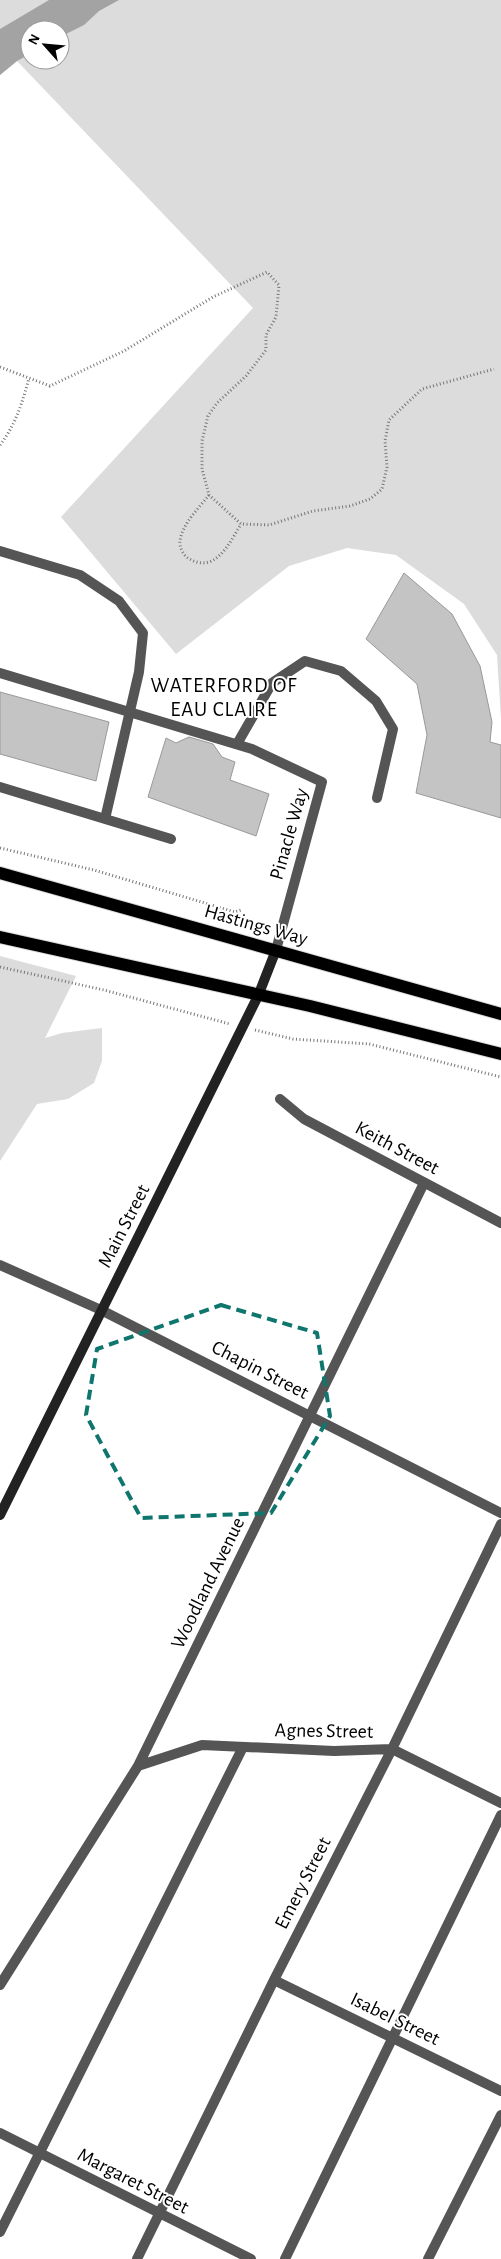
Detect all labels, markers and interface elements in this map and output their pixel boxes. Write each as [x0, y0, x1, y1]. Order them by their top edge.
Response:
north arrow [20, 20, 70, 70]
text: N [26, 32, 43, 47]
district label: WATERFORD OF EAU CLAIRE [151, 675, 297, 720]
street label: Pinacle Way [266, 786, 312, 882]
street label: Hastings Way [202, 901, 310, 949]
street label: Keith Street [352, 1118, 443, 1179]
street label: Main Street [95, 1181, 154, 1271]
street label: Chapin Street [208, 1337, 312, 1403]
street label: Woodland Avenue [168, 1514, 248, 1652]
street label: Agnes Street [275, 1720, 374, 1742]
street label: Emery Street [271, 1833, 335, 1932]
street label: Isabel Street [347, 1989, 443, 2049]
street label: Margaret Street [74, 2144, 192, 2218]

